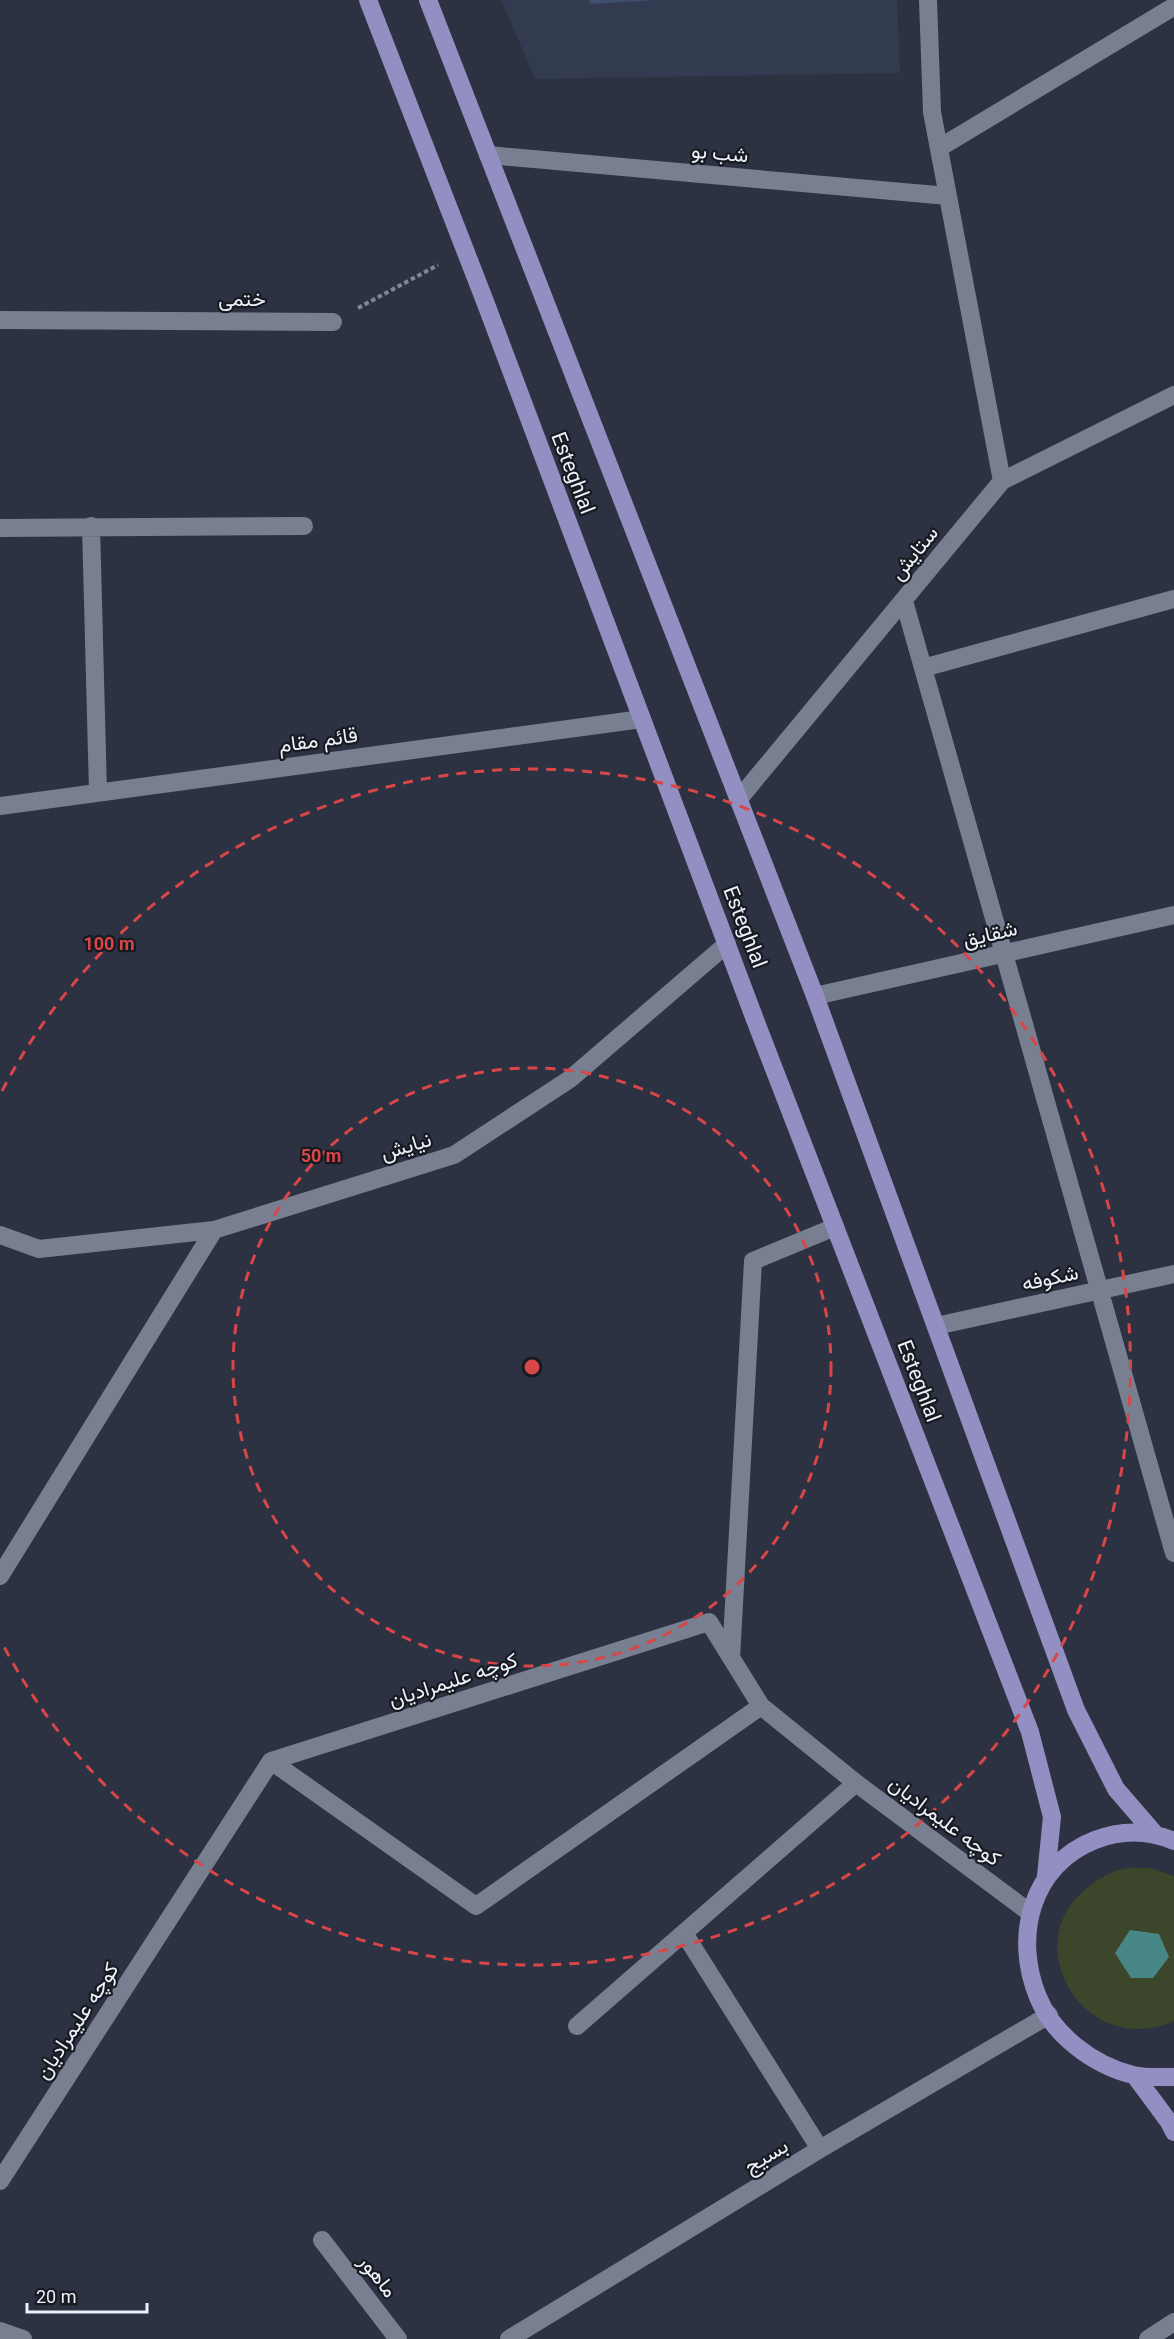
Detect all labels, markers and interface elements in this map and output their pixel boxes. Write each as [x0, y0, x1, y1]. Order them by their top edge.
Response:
street label: شب بو [691, 139, 749, 168]
street label: ختمی [218, 287, 266, 311]
street label: Esteghlal [546, 429, 600, 517]
street label: ستایش [885, 521, 943, 585]
street label: قائم مقام [277, 723, 359, 759]
street label: Esteghlal [718, 883, 772, 971]
street label: شقایق [960, 916, 1020, 952]
text: 100 m [83, 933, 135, 954]
street label: نیایش [378, 1127, 434, 1165]
text: 50 m [301, 1145, 341, 1166]
street label: شکوفه [1020, 1260, 1081, 1297]
street label: Esteghlal [892, 1337, 946, 1425]
centre of rings [522, 1357, 542, 1377]
street label: کوچه علیمرادیان [386, 1648, 521, 1714]
street label: کوچه علیمرادیان [883, 1771, 1006, 1872]
street label: کوچه علیمرادیان [30, 1958, 125, 2085]
street label: بسیج [740, 2134, 793, 2180]
street label: ماهور [352, 2249, 402, 2303]
scale bar [27, 2276, 147, 2314]
text: 20 m [36, 2286, 76, 2307]

